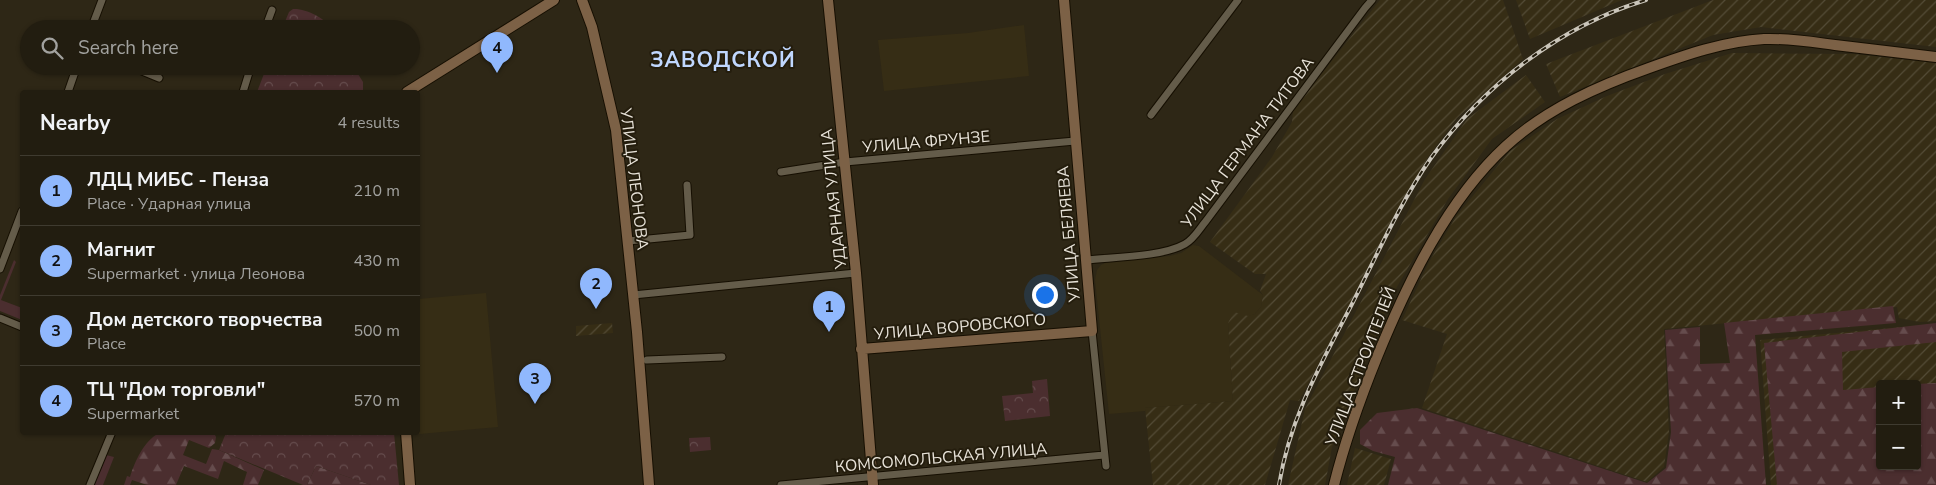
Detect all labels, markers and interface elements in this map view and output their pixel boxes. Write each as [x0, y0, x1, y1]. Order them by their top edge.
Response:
search box [20, 20, 420, 75]
pin: 4 [481, 32, 513, 73]
icon: search [38, 34, 66, 62]
text: Search here [78, 35, 179, 61]
district label: ЗАВОДСКОЙ [650, 46, 796, 74]
street label: УЛИЦА ГЕРМАНА ТИТОВА [1176, 52, 1320, 233]
street label: УЛИЦА ЛЕОНОВА [614, 106, 654, 252]
text: Nearby [40, 109, 110, 137]
text: 4 results [338, 112, 400, 134]
street label: УЛИЦА ФРУНЗЕ [860, 125, 991, 159]
street label: УДАРНАЯ УЛИЦА [816, 128, 852, 271]
street label: УЛИЦА БЕЛЯЕВА [1052, 165, 1086, 304]
text: ЛДЦ МИБС - Пенза [87, 167, 269, 193]
text: 1 [51, 180, 61, 202]
text: 210 m [353, 180, 400, 202]
text: Place · Ударная улица [87, 193, 251, 215]
text: Магнит [87, 237, 155, 263]
text: 2 [51, 250, 61, 272]
text: 430 m [353, 250, 400, 272]
text: Supermarket · улица Леонова [87, 263, 305, 285]
pin: 2 [580, 268, 612, 309]
your location [1032, 282, 1058, 308]
street label: УЛИЦА СТРОИТЕЛЕЙ [1320, 284, 1401, 450]
pin: 1 [813, 291, 845, 332]
text: Дом детского творчества [87, 307, 323, 333]
street label: УЛИЦА ВОРОВСКОГО [872, 309, 1047, 346]
text: 3 [51, 320, 61, 342]
text: 500 m [353, 320, 400, 342]
text: Place [87, 333, 126, 355]
pin: 3 [519, 363, 551, 404]
text: ТЦ "Дом торговли" [87, 377, 265, 403]
map controls [1876, 380, 1921, 470]
button: + [1876, 380, 1921, 425]
text: 4 [51, 390, 61, 412]
text: 570 m [353, 390, 400, 412]
text: Supermarket [87, 403, 179, 425]
button: − [1876, 425, 1921, 470]
street label: КОМСОМОЛЬСКАЯ УЛИЦА [834, 438, 1048, 478]

